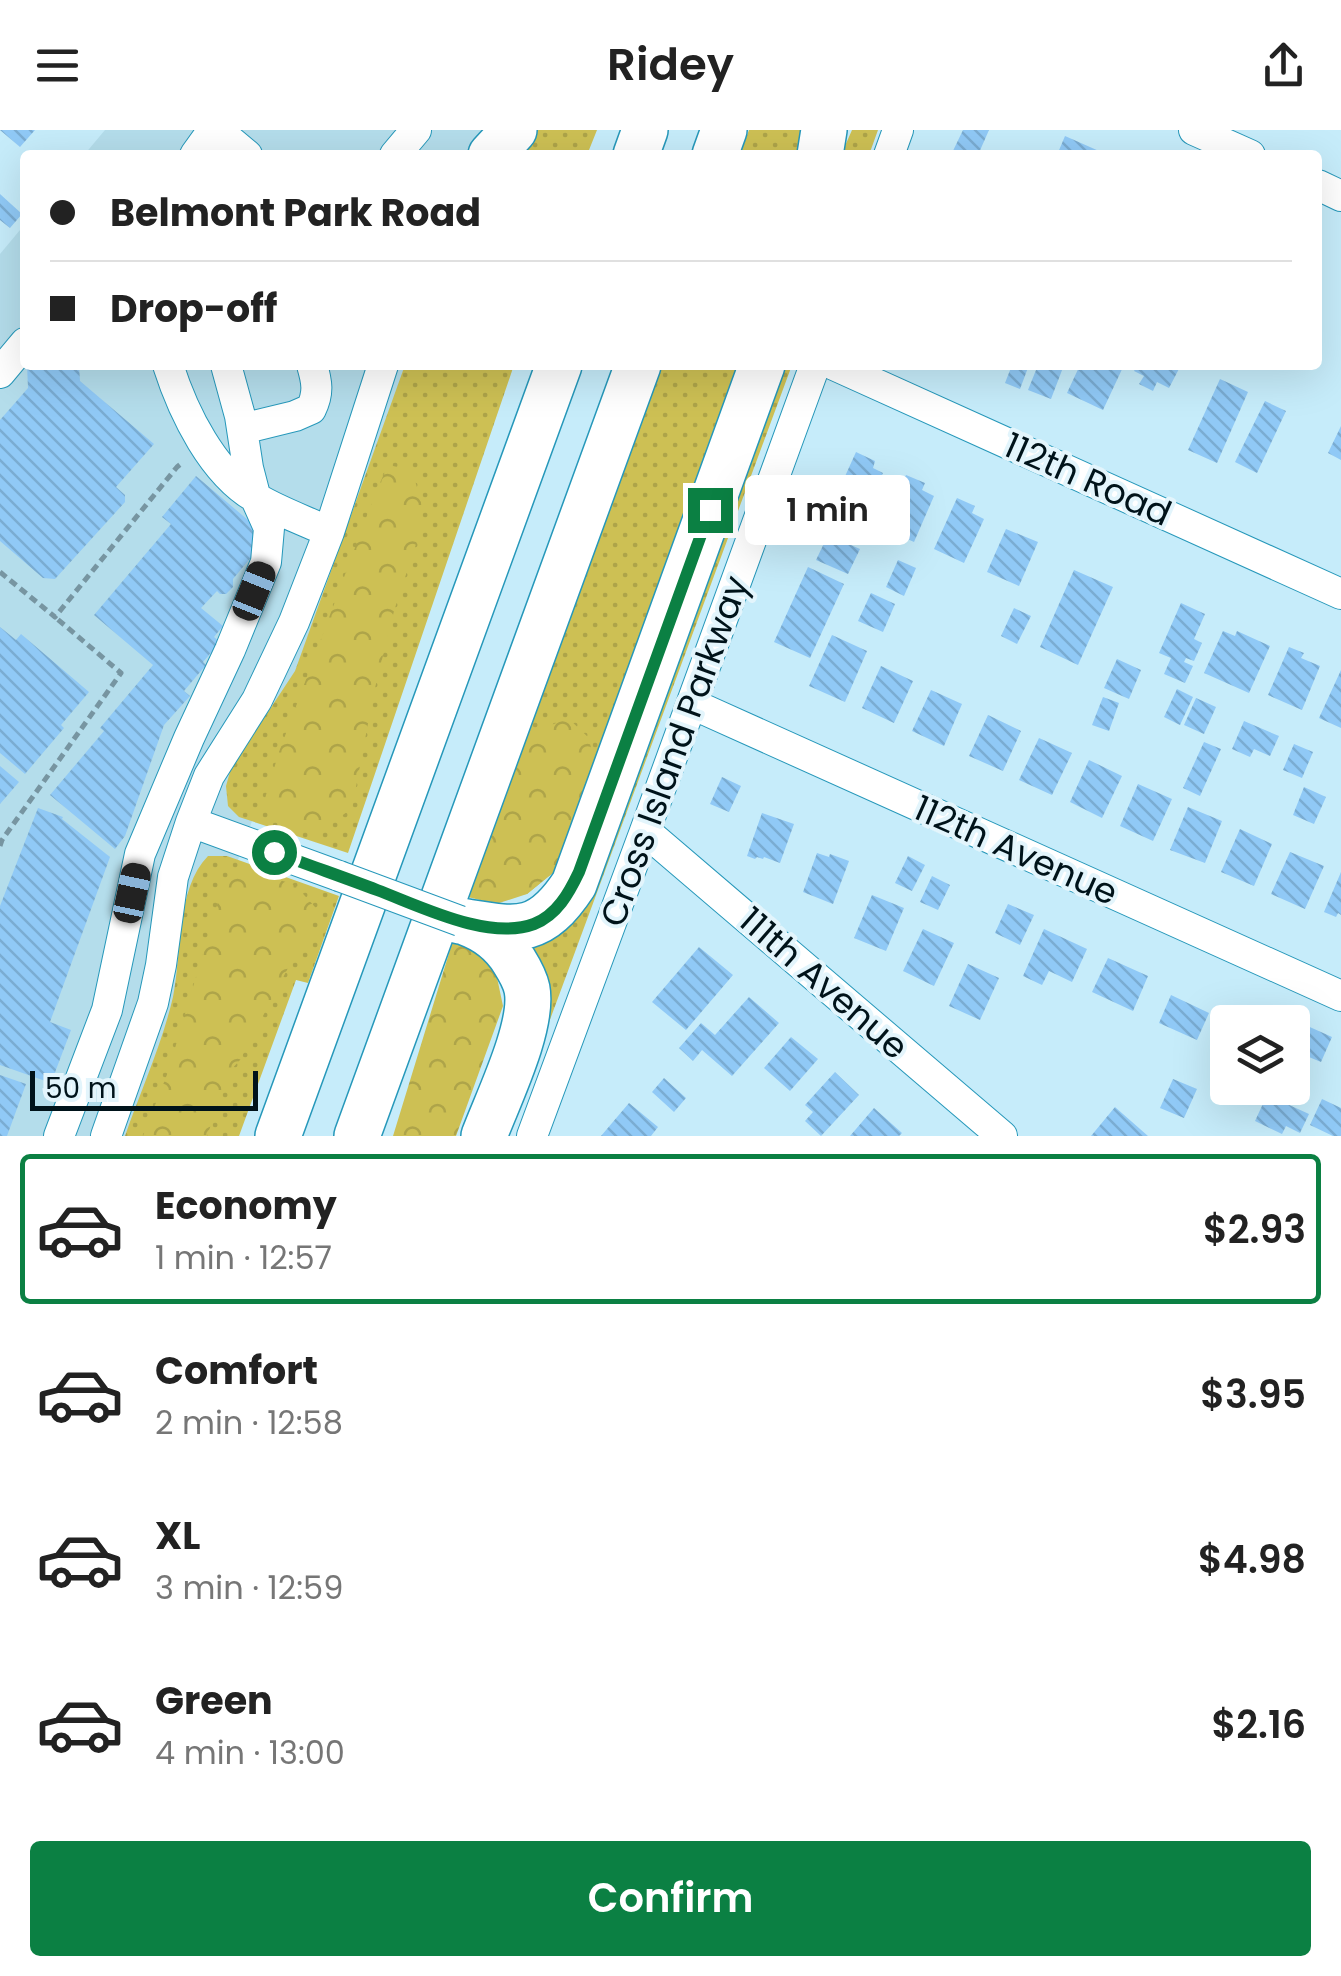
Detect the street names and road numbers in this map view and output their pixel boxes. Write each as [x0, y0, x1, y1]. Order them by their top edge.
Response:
street label: 112th Road [997, 420, 1179, 538]
street label: Cross Island Parkway [588, 569, 760, 933]
street label: 112th Avenue [906, 783, 1126, 917]
street label: 111th Avenue [729, 896, 919, 1070]

